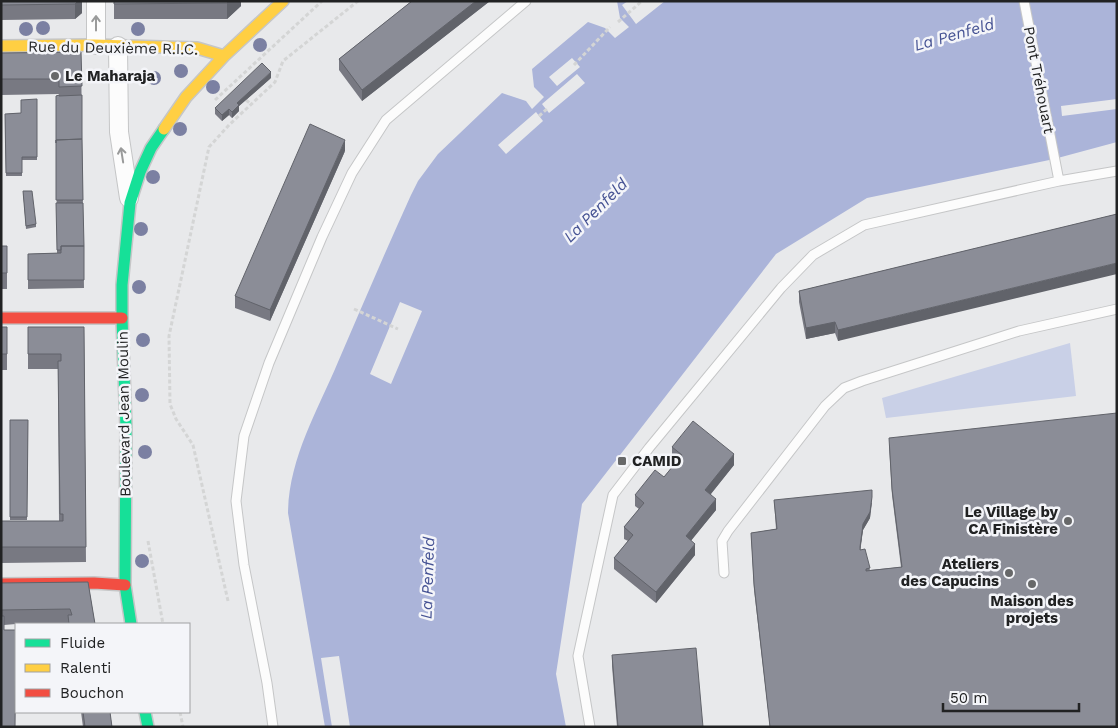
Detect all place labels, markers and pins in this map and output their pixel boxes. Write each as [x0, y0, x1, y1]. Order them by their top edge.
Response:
place label: Le Maharaja [65, 67, 156, 85]
marker: Le Maharaja [49, 70, 61, 82]
place label: CAMID [632, 452, 682, 470]
marker: CAMID [616, 455, 628, 467]
place label: Le Village by CA Finistère [964, 503, 1059, 538]
marker: Le Village by CA Finistère [1062, 515, 1074, 527]
place label: Ateliers des Capucins [901, 555, 999, 590]
marker: Ateliers des Capucins [1003, 567, 1015, 579]
marker: Maison des projets [1026, 578, 1038, 590]
place label: Maison des projets [990, 592, 1074, 627]

